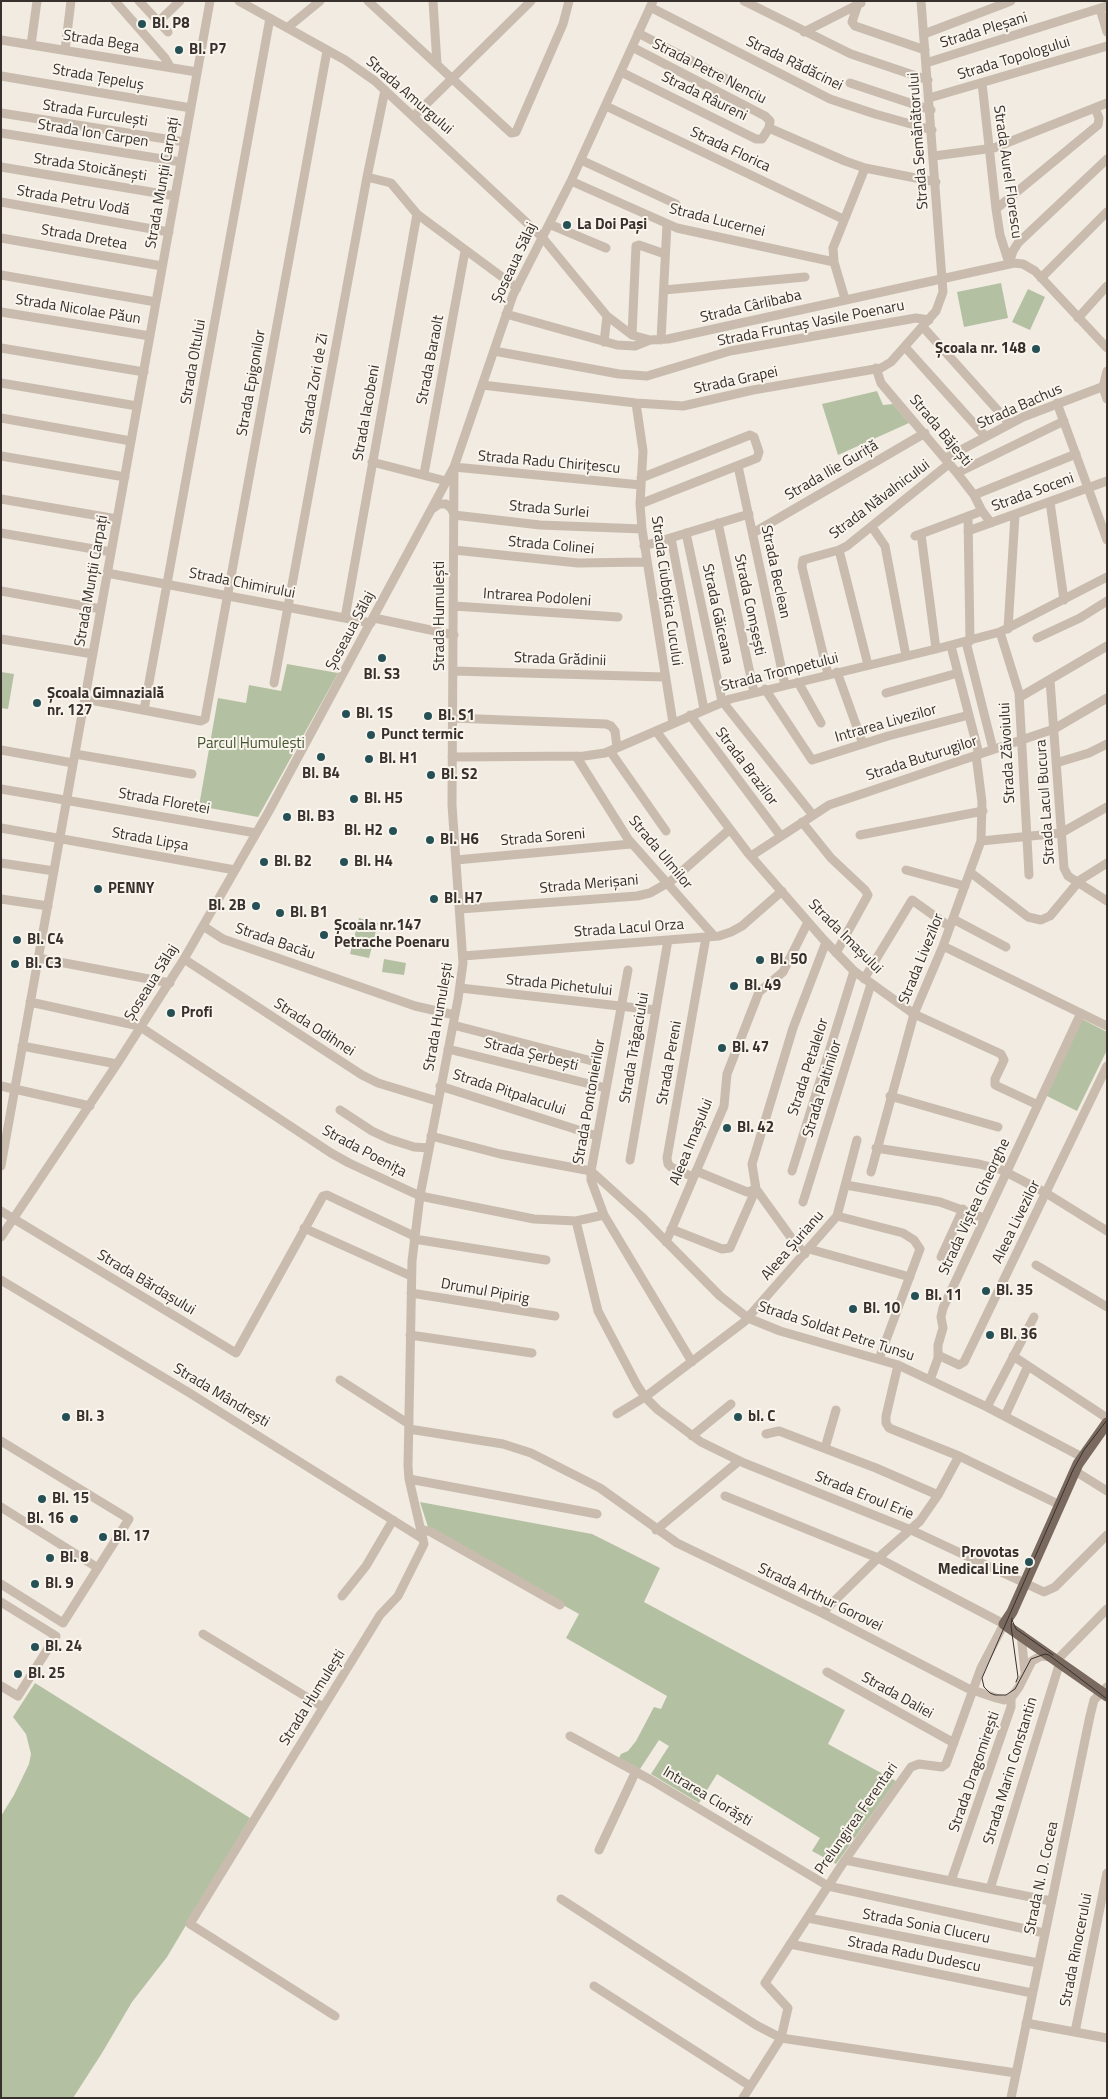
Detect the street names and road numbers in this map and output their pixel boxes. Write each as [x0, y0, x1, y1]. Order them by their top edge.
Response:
street label: Strada Pleșani [938, 9, 1030, 53]
street label: Strada Bega [62, 27, 140, 57]
street label: Strada Rădăcinei [743, 33, 845, 95]
street label: Strada Topologului [956, 33, 1072, 85]
street label: Strada Petre Nenciu [649, 35, 769, 109]
street label: Strada Amurgului [362, 53, 456, 139]
street label: Strada Țepeluș [51, 61, 145, 95]
street label: Strada Râureni [658, 68, 750, 126]
street label: Strada Semănătorului [905, 72, 933, 210]
street label: Strada Furculești [41, 97, 149, 131]
street label: Strada Aurel Florescu [989, 104, 1025, 240]
street label: Strada Ion Carpen [36, 116, 150, 152]
street label: Strada Munții Carpați [143, 116, 183, 250]
street label: Strada Florica [687, 124, 773, 176]
street label: Strada Stoicănești [32, 150, 148, 186]
street label: Strada Petru Vodă [15, 182, 131, 220]
street label: Strada Lucernei [667, 200, 767, 242]
street label: Șoseaua Sălaj [488, 220, 542, 306]
street label: Strada Dretea [39, 222, 129, 254]
street label: Strada Cârlibaba [699, 287, 803, 327]
street label: Strada Nicolae Păun [14, 291, 142, 329]
street label: Strada Fruntaș Vasile Poenaru [716, 297, 906, 351]
street label: Strada Baraolt [414, 314, 448, 406]
street label: Strada Oltului [178, 318, 210, 406]
street label: Strada Epigonilor [234, 328, 270, 438]
street label: Strada Zori de Zi [297, 332, 333, 436]
street label: Strada Grapei [692, 363, 780, 399]
street label: Strada Iacobeni [350, 364, 384, 462]
street label: Strada Bachus [975, 380, 1065, 434]
street label: Strada Băjești [905, 392, 975, 470]
street label: Strada Ilie Guriță [782, 437, 882, 505]
street label: Strada Radu Chirițescu [477, 448, 621, 478]
street label: Strada Năvalnicului [826, 456, 934, 544]
street label: Strada Soceni [989, 470, 1077, 516]
street label: Strada Surlei [508, 498, 590, 522]
street label: Strada Munții Carpați [72, 514, 112, 648]
street label: Strada Ciuboțica Cucului [647, 515, 685, 667]
street label: Strada Beclean [756, 524, 794, 620]
street label: Strada Colinei [507, 533, 595, 559]
street label: Strada Comșești [729, 553, 769, 657]
street label: Strada Humulești [431, 561, 449, 671]
street label: Strada Găiceana [698, 562, 736, 666]
street label: Strada Chimirului [187, 565, 297, 603]
street label: Intrarea Podoleni [482, 585, 592, 611]
street label: Șoseaua Sălaj [323, 588, 379, 674]
street label: Strada Grădinii [513, 649, 607, 671]
street label: Strada Trompetului [720, 650, 840, 696]
street label: Intrarea Livezilor [833, 701, 939, 747]
street label: Strada Zăvoiului [996, 702, 1020, 804]
street label: Strada Brazilor [711, 724, 781, 810]
street label: Strada Buturugilor [864, 733, 980, 785]
street label: Strada Lacul Bucura [1033, 739, 1059, 865]
street label: Strada Floretei [117, 785, 211, 819]
street label: Strada Ulmilor [624, 813, 696, 893]
street label: Strada Lipșa [110, 824, 190, 856]
street label: Strada Soreni [500, 825, 586, 851]
street label: Strada Merișani [539, 872, 639, 898]
street label: Strada Imașului [804, 896, 886, 978]
street label: Strada Livezilor [896, 911, 948, 1007]
street label: Strada Lacul Orza [573, 916, 685, 942]
street label: Strada Bacău [233, 920, 317, 964]
street label: Șoseaua Sălaj [121, 941, 183, 1025]
street label: Strada Humulești [421, 961, 457, 1073]
street label: Strada Pichetului [505, 971, 613, 1001]
street label: Strada Trăgaciului [616, 991, 654, 1105]
street label: Strada Odihnei [270, 995, 358, 1061]
street label: Strada Petalelor [785, 1016, 833, 1118]
street label: Strada Pereni [654, 1020, 686, 1106]
street label: Strada Șerbești [482, 1035, 580, 1075]
street label: Strada Pontonierilor [570, 1038, 610, 1166]
street label: Strada Paltinilor [800, 1038, 846, 1140]
street label: Strada Pitpalacului [450, 1066, 568, 1120]
street label: Aleea Imașului [666, 1096, 718, 1188]
street label: Strada Poenița [319, 1122, 409, 1182]
street label: Strada Viștea Gheorghe [935, 1136, 1015, 1278]
street label: Aleea Livezilor [989, 1178, 1045, 1266]
street label: Aleea Șurianu [758, 1207, 828, 1285]
street label: Strada Bărdașului [94, 1247, 198, 1319]
street label: Drumul Pipirig [439, 1275, 531, 1309]
street label: Strada Soldat Petre Tunsu [756, 1298, 916, 1366]
street label: Strada Mândrești [170, 1360, 272, 1432]
street label: Strada Eroul Erie [812, 1468, 916, 1524]
street label: Strada Arthur Gorovei [755, 1560, 885, 1636]
street label: Strada Humulești [276, 1647, 350, 1749]
street label: Strada Daliei [858, 1669, 936, 1723]
street label: Strada Marin Constantin [980, 1695, 1042, 1847]
street label: Strada Dragomirești [946, 1709, 1004, 1835]
street label: Prelungirea Ferentari [812, 1760, 902, 1878]
street label: Intrarea Ciorăști [659, 1763, 755, 1831]
street label: Strada N. D. Cocea [1021, 1820, 1063, 1936]
street label: Strada Rinocerului [1057, 1892, 1097, 2008]
street label: Strada Sonia Cluceru [861, 1906, 991, 1948]
street label: Strada Radu Dudescu [846, 1933, 982, 1977]

